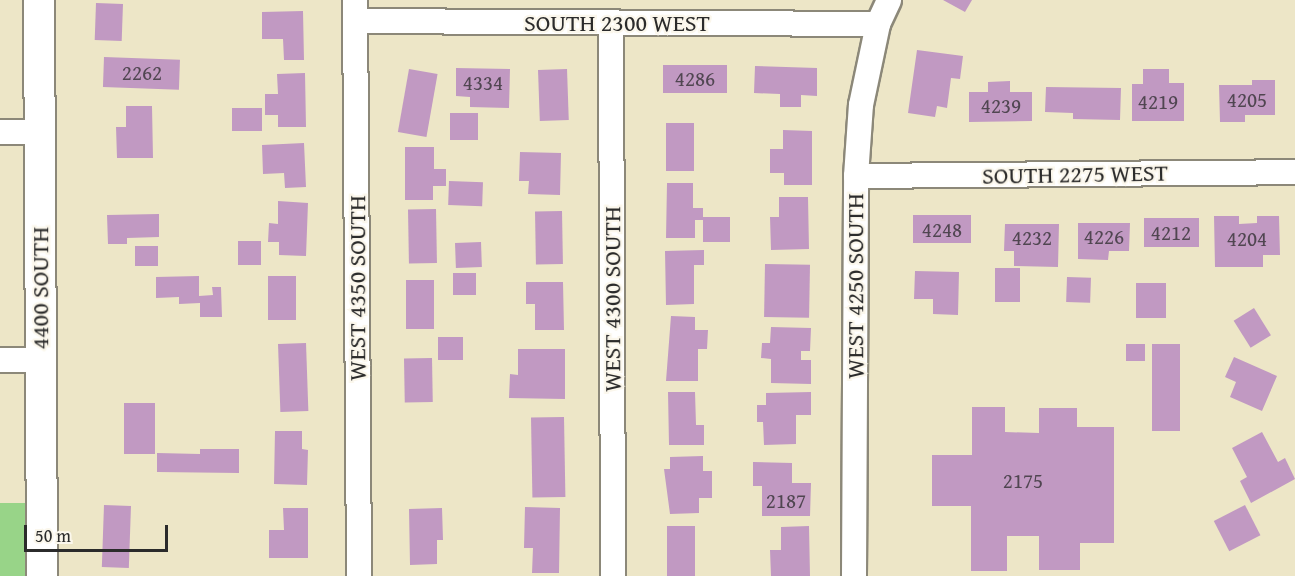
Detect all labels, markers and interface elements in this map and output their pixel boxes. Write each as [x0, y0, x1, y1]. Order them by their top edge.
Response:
street label: SOUTH 2300 WEST [524, 9, 710, 37]
house number: 2262 [122, 60, 162, 86]
house number: 4286 [675, 66, 715, 92]
house number: 4334 [463, 70, 503, 96]
house number: 4205 [1227, 87, 1267, 113]
house number: 4219 [1138, 89, 1178, 115]
house number: 4239 [981, 93, 1021, 119]
street label: SOUTH 2275 WEST [982, 158, 1168, 190]
street label: WEST 4250 SOUTH [841, 193, 869, 379]
street label: WEST 4350 SOUTH [343, 195, 371, 381]
street label: WEST 4300 SOUTH [598, 206, 626, 392]
house number: 4248 [922, 217, 962, 243]
house number: 4212 [1151, 220, 1191, 246]
house number: 4226 [1084, 224, 1124, 250]
house number: 4232 [1012, 225, 1052, 251]
house number: 4204 [1227, 226, 1267, 252]
street label: 4400 SOUTH [26, 227, 54, 349]
house number: 2175 [1003, 468, 1043, 494]
house number: 2187 [766, 488, 806, 514]
scale bar [27, 513, 171, 551]
text: 50 m [35, 522, 71, 549]

